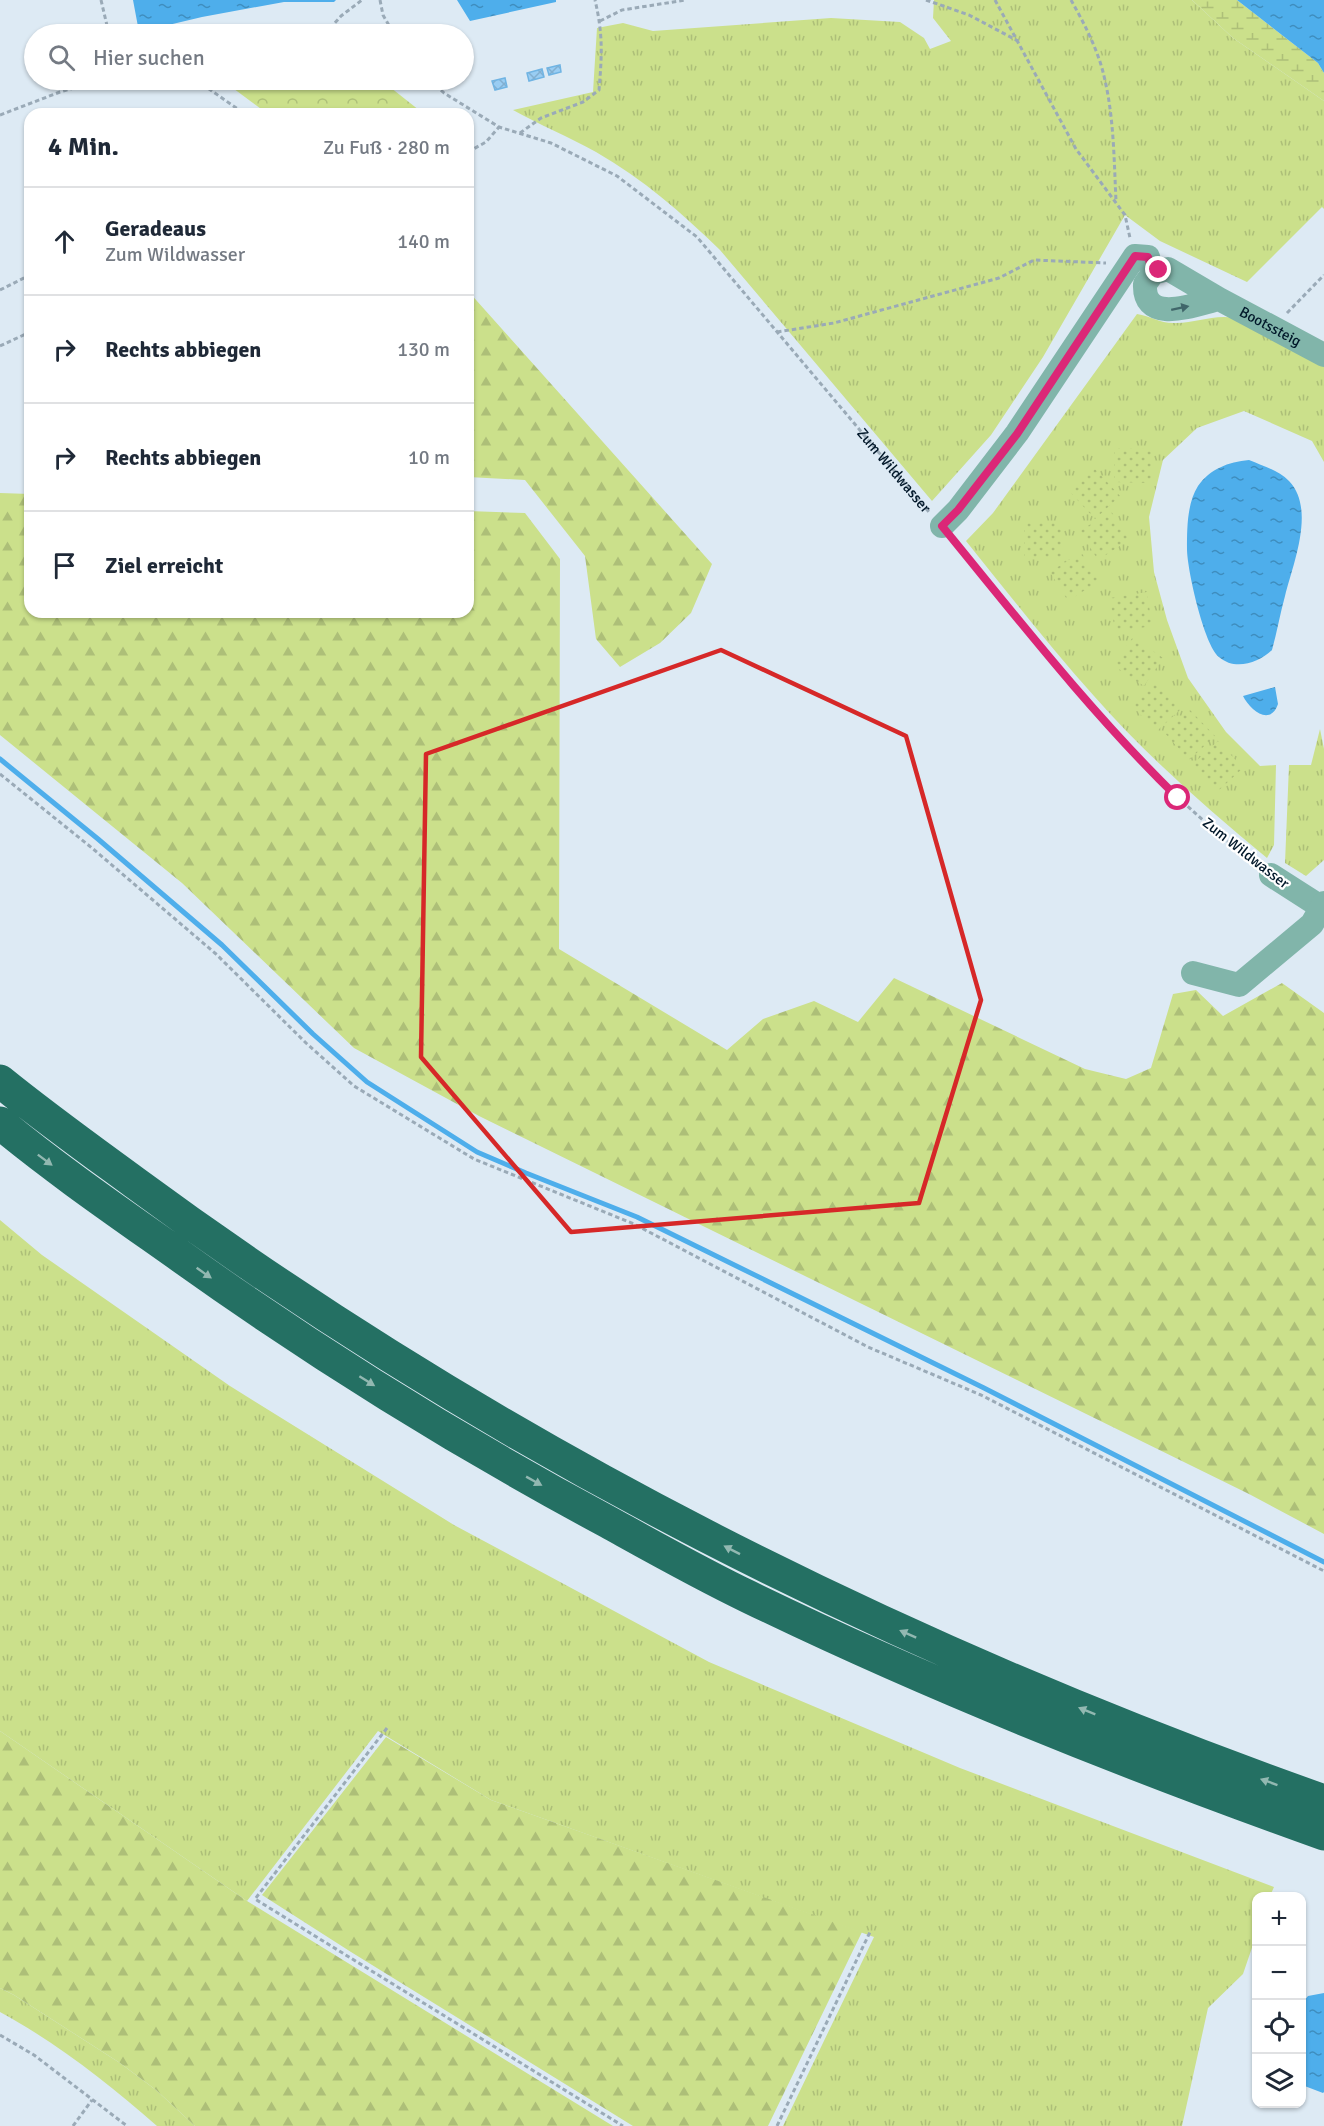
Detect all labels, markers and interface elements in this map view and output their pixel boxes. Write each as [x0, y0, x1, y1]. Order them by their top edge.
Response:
search box [24, 24, 474, 90]
icon: search [45, 41, 78, 74]
text: Hier suchen [93, 44, 205, 71]
text: 4 Min. [48, 131, 119, 163]
text: Zu Fuß · 280 m [323, 135, 450, 160]
text: Geradeaus [105, 215, 206, 242]
icon: ahead [48, 225, 81, 258]
text: 140 m [397, 229, 450, 254]
text: Zum Wildwasser [105, 242, 245, 267]
route end [1145, 256, 1171, 282]
one-way arrow [1170, 303, 1189, 312]
street label: Bootssteig [1236, 303, 1305, 350]
icon: right [48, 333, 81, 366]
text: Rechts abbiegen [105, 336, 261, 363]
text: 130 m [397, 337, 450, 362]
street label: Zum Wildwasser [853, 424, 935, 517]
icon: right [48, 441, 81, 474]
text: Rechts abbiegen [105, 444, 261, 471]
text: 10 m [408, 445, 450, 470]
icon: arrive [48, 549, 81, 582]
text: Ziel erreicht [105, 552, 223, 579]
route start [1164, 784, 1190, 810]
street label: Zum Wildwasser [1199, 814, 1293, 893]
one-way arrow [38, 1153, 53, 1165]
one-way arrow [195, 1267, 211, 1279]
one-way arrow [358, 1375, 375, 1386]
one-way arrow [525, 1476, 542, 1486]
one-way arrow [723, 1545, 740, 1555]
one-way arrow [899, 1630, 916, 1639]
one-way arrow [1078, 1706, 1096, 1715]
one-way arrow [1260, 1776, 1278, 1786]
map controls [1252, 1892, 1306, 2108]
button: + [1252, 1892, 1306, 1946]
button: − [1252, 1946, 1306, 2000]
button: locate [1252, 2000, 1306, 2054]
button: layers [1252, 2054, 1306, 2108]

